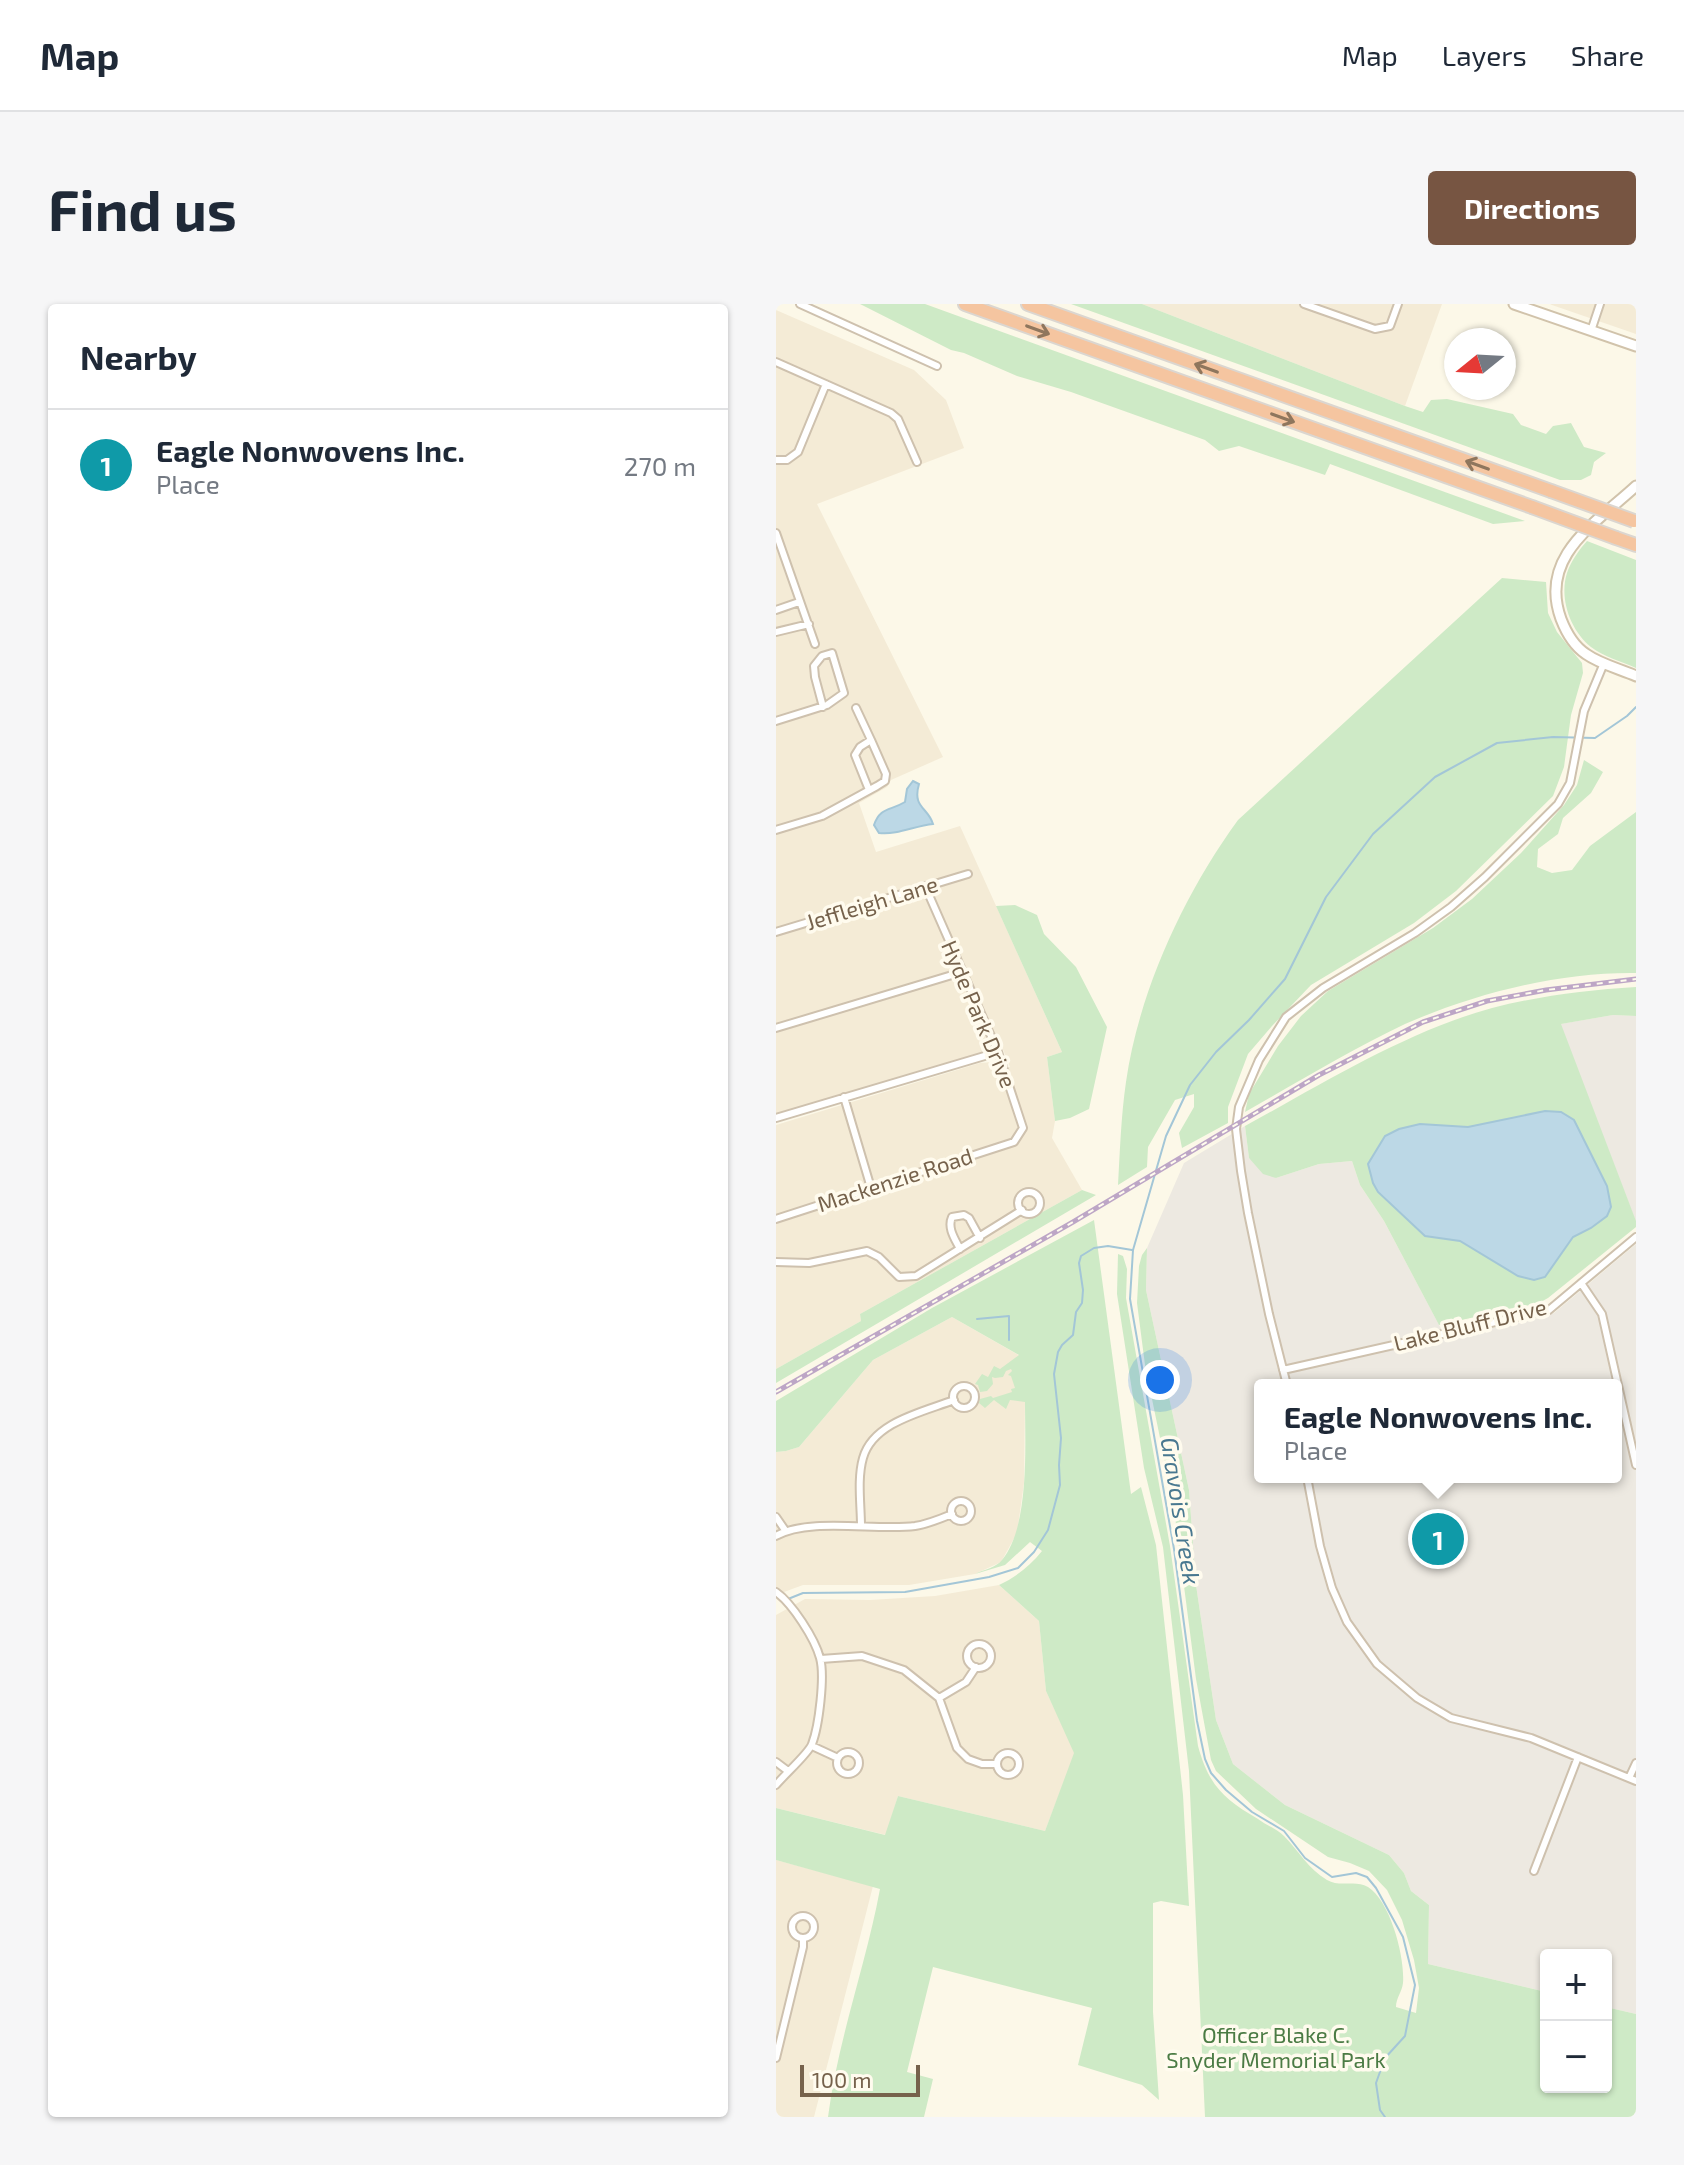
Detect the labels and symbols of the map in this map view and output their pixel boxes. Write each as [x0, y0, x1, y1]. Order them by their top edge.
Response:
one-way arrow [1025, 324, 1050, 339]
north arrow [1444, 328, 1516, 400]
one-way arrow [1194, 359, 1219, 374]
one-way arrow [1270, 412, 1295, 426]
one-way arrow [1465, 456, 1490, 471]
street label: Jeffleigh Lane [803, 870, 941, 934]
street label: Hyde Park Drive [937, 936, 1023, 1091]
street label: Mackenzie Road [814, 1142, 976, 1216]
street label: Lake Bluff Drive [1391, 1292, 1549, 1356]
your location [1140, 1360, 1180, 1400]
water label: Gravois Creek [1156, 1435, 1207, 1587]
pin: 1 [1412, 1509, 1464, 1569]
park label: Officer Blake C. Snyder Memorial Park [1166, 2021, 1386, 2072]
scale bar [800, 2061, 920, 2097]

